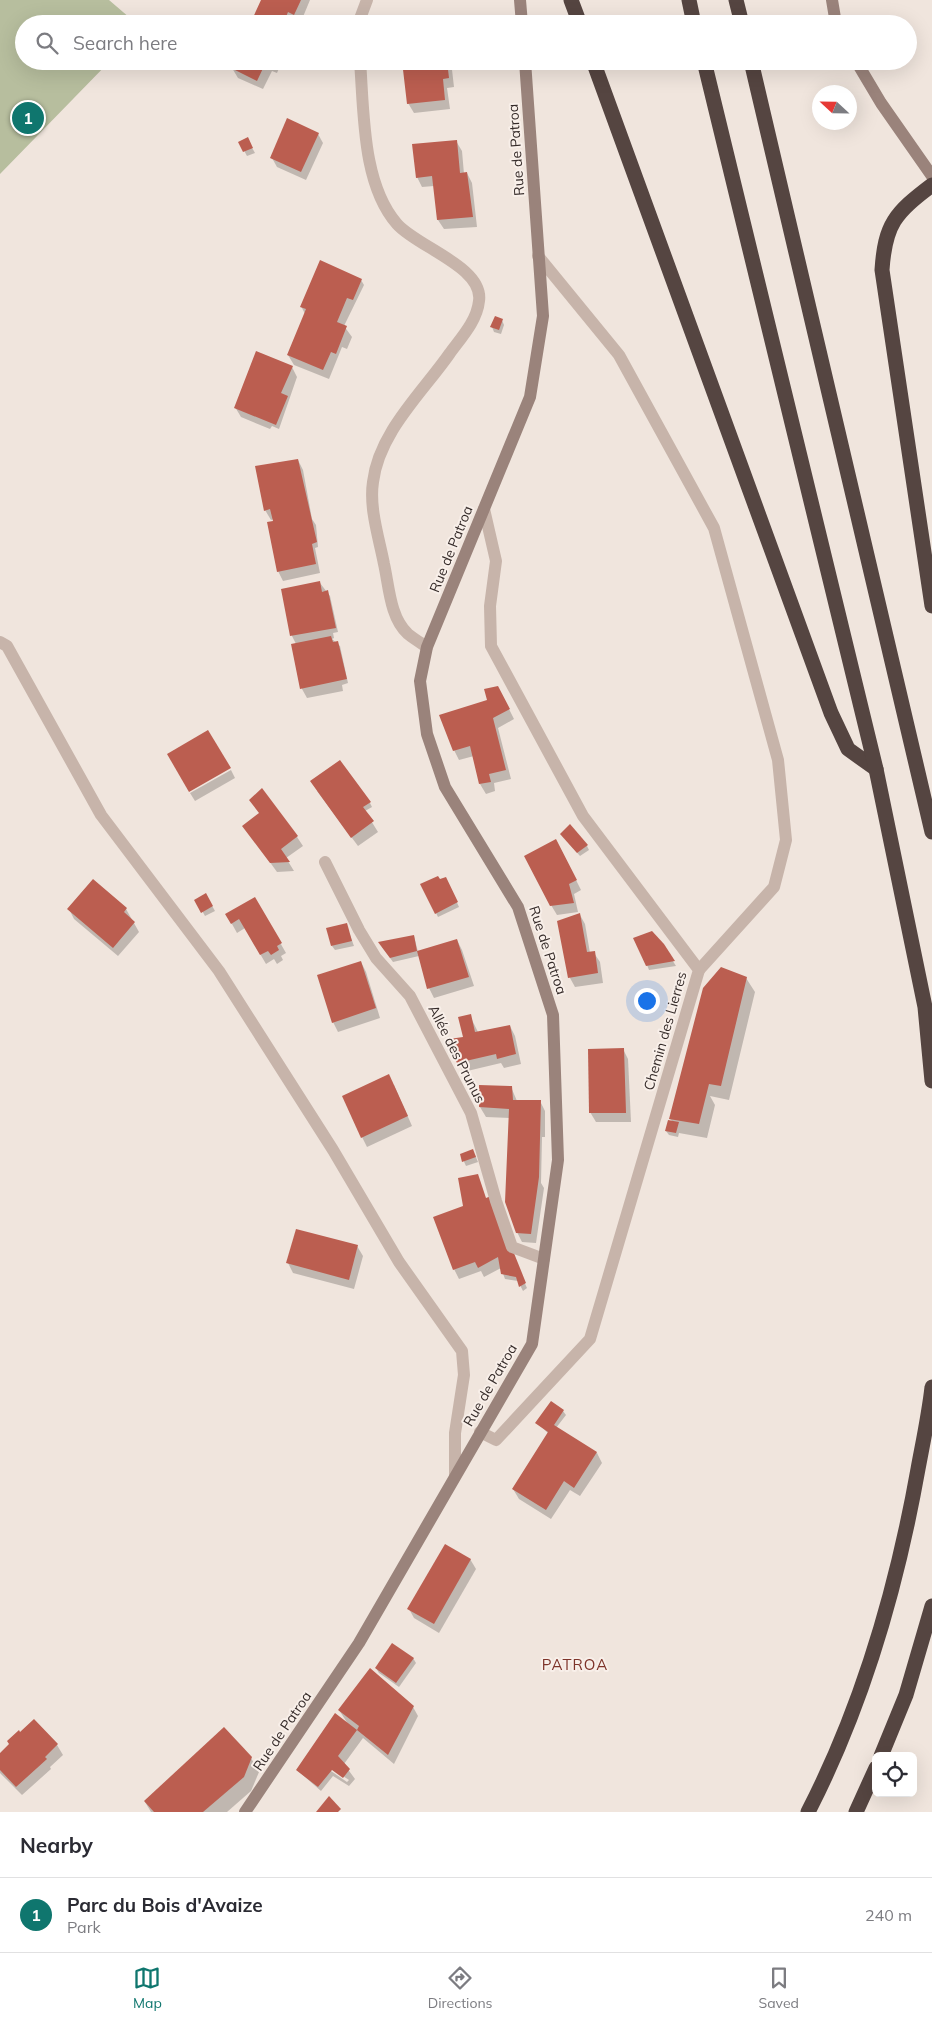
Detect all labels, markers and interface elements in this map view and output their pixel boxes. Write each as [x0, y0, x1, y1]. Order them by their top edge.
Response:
search box [15, 15, 917, 70]
icon: search [33, 29, 61, 57]
text: Search here [73, 31, 177, 55]
north arrow [812, 85, 857, 130]
pin: 1 [12, 99, 44, 137]
street label: Rue de Patroa [504, 103, 528, 197]
street label: Rue de Patroa [425, 503, 477, 595]
street label: Rue de Patroa [525, 903, 571, 997]
street label: Chemin des Lierres [639, 969, 691, 1092]
your location [634, 988, 660, 1014]
street label: Allée des Prunus [425, 1002, 490, 1106]
street label: Rue de Patroa [459, 1341, 521, 1429]
district label: PATROA [542, 1655, 608, 1674]
street label: Rue de Patroa [249, 1688, 315, 1774]
map controls [872, 1752, 917, 1797]
button: locate [872, 1752, 917, 1797]
text: Nearby [20, 1832, 93, 1858]
text: Parc du Bois d'Avaize [67, 1893, 263, 1917]
text: 1 [31, 1905, 41, 1925]
text: 240 m [865, 1905, 912, 1925]
text: Park [67, 1917, 101, 1937]
tab: Map [133, 1964, 162, 2012]
tab: Directions [428, 1964, 493, 2012]
tab: Saved [759, 1964, 799, 2012]

